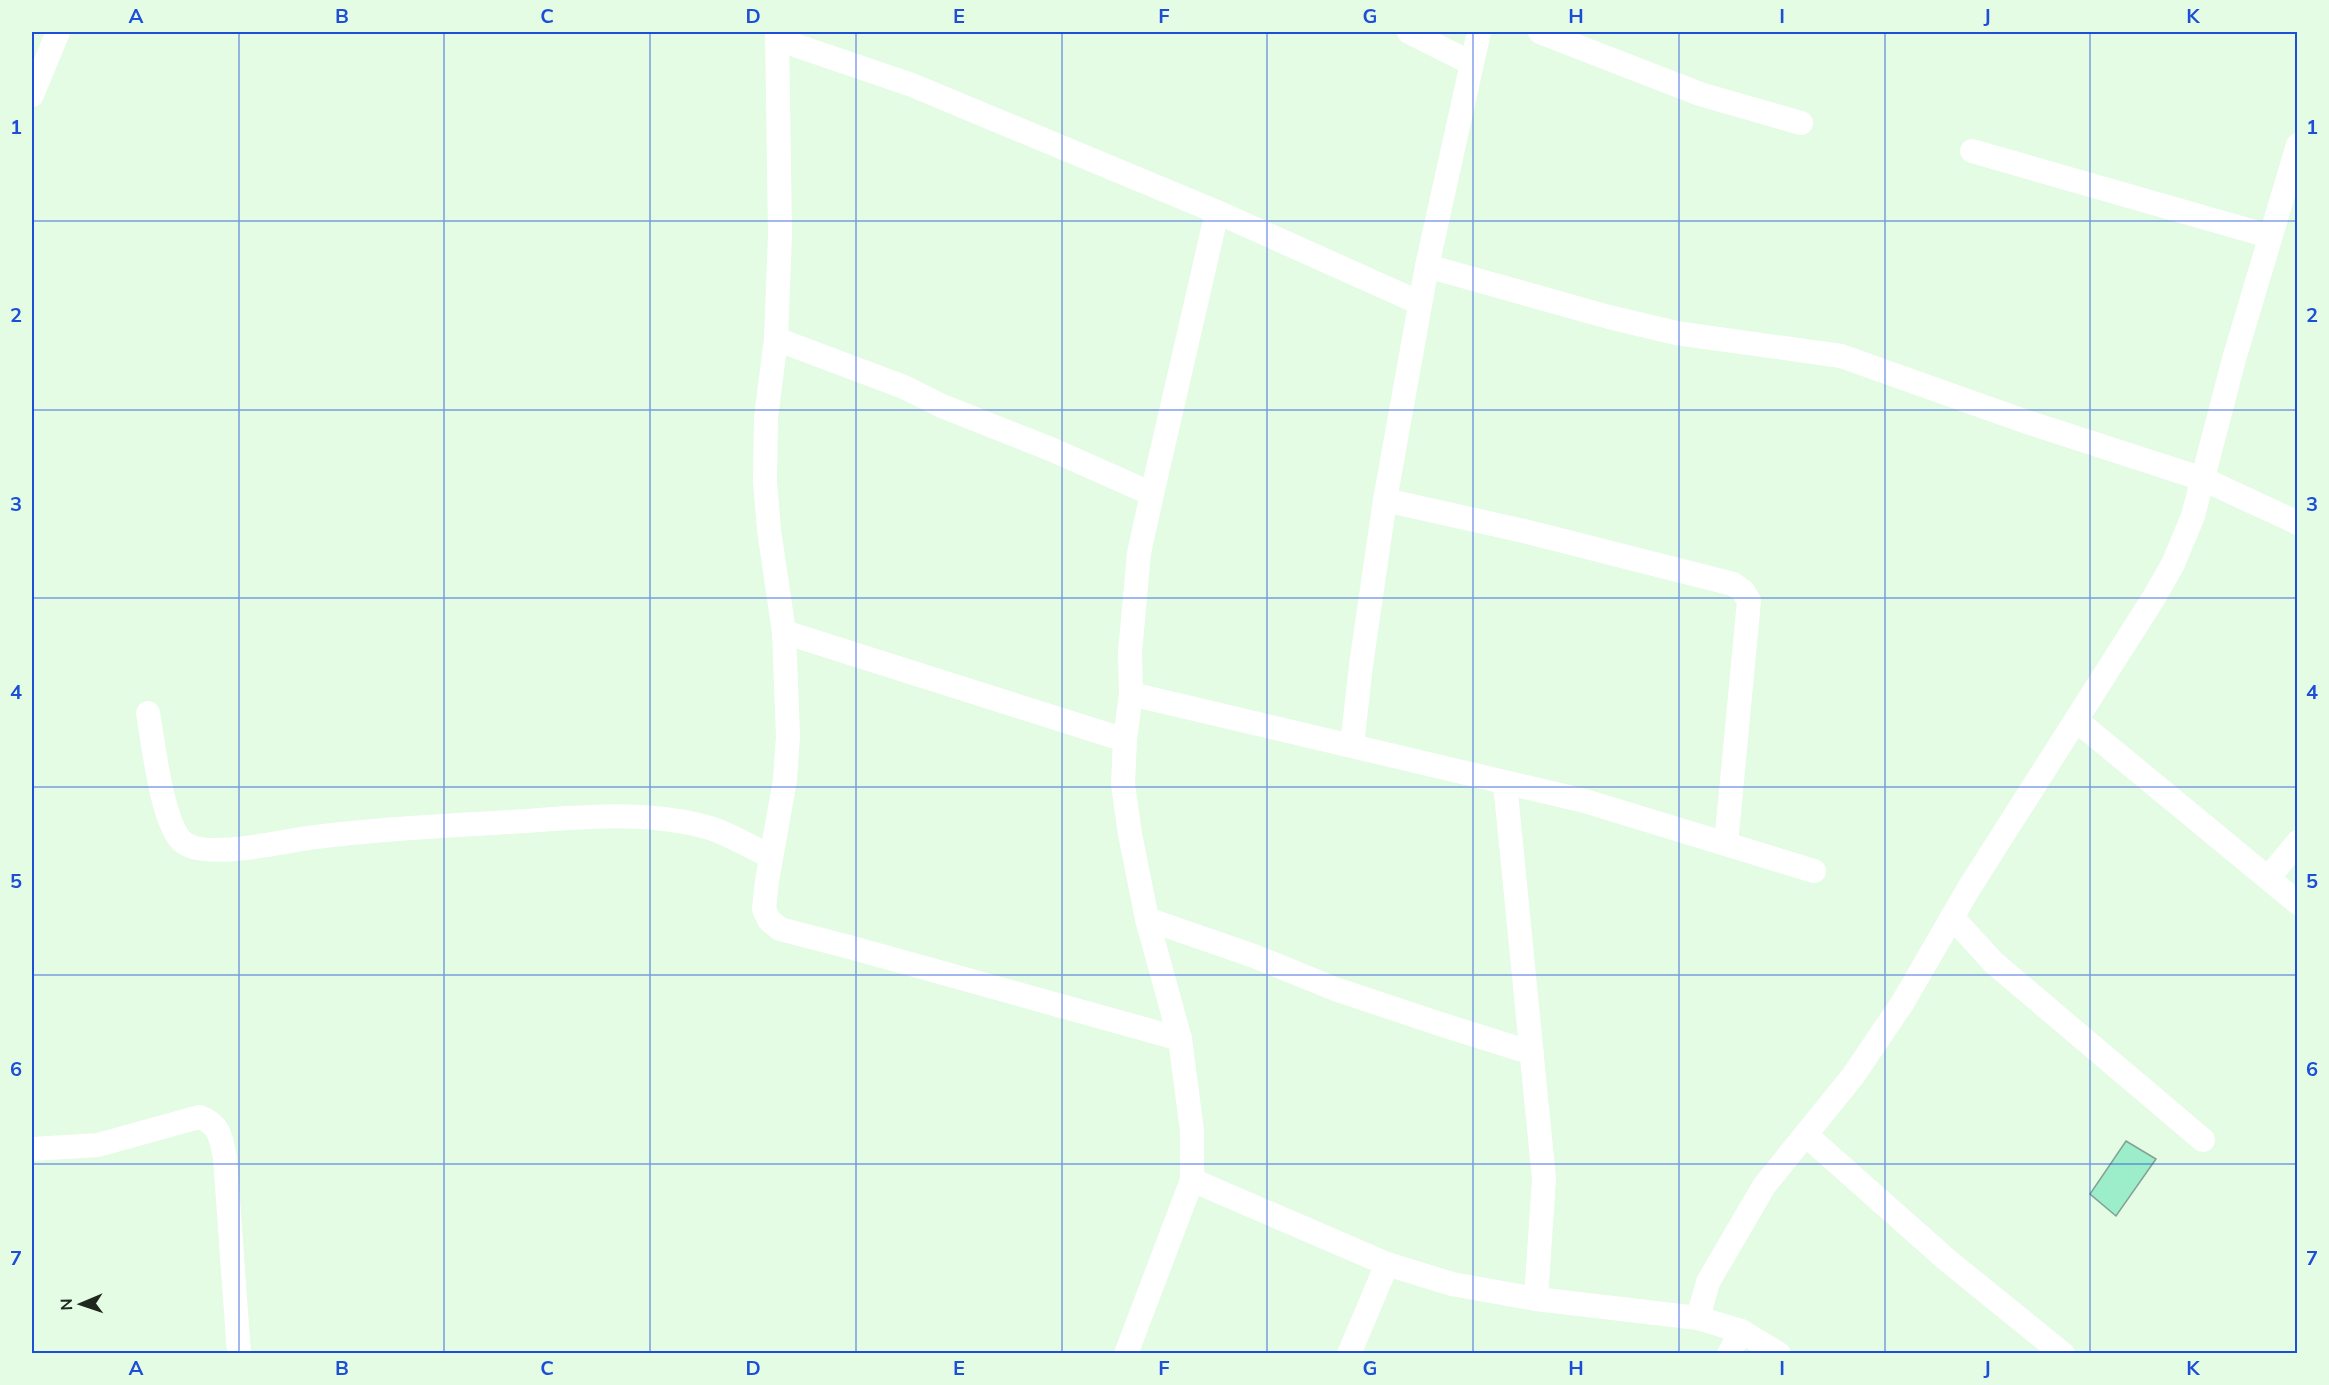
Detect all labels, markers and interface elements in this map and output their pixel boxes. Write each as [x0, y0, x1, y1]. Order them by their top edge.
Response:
text: A [129, 3, 144, 28]
text: B [335, 3, 349, 28]
text: C [540, 3, 554, 28]
text: D [745, 3, 761, 28]
text: E [953, 3, 965, 28]
text: F [1158, 3, 1170, 28]
text: G [1363, 3, 1377, 28]
text: H [1568, 3, 1584, 28]
text: I [1779, 3, 1785, 28]
text: J [1983, 3, 1991, 28]
text: K [2186, 3, 2200, 28]
text: 1 [10, 114, 22, 139]
text: 1 [2306, 114, 2318, 139]
text: 2 [10, 302, 22, 327]
text: 2 [2306, 302, 2318, 327]
text: 3 [10, 491, 22, 516]
text: 3 [2306, 491, 2318, 516]
text: 4 [10, 679, 22, 704]
text: 4 [2306, 679, 2318, 704]
text: 5 [10, 868, 22, 893]
text: 5 [2306, 868, 2318, 893]
text: 6 [10, 1056, 22, 1081]
text: 6 [2306, 1056, 2318, 1081]
text: 7 [10, 1245, 22, 1270]
text: 7 [2306, 1245, 2318, 1270]
north arrow [51, 1274, 111, 1334]
text: N [56, 1298, 76, 1311]
text: A [129, 1355, 144, 1380]
text: B [335, 1355, 349, 1380]
text: C [540, 1355, 554, 1380]
text: D [745, 1355, 761, 1380]
text: E [953, 1355, 965, 1380]
text: F [1158, 1355, 1170, 1380]
text: G [1363, 1355, 1377, 1380]
text: H [1568, 1355, 1584, 1380]
text: I [1779, 1355, 1785, 1380]
text: J [1983, 1355, 1991, 1380]
text: K [2186, 1355, 2200, 1380]

